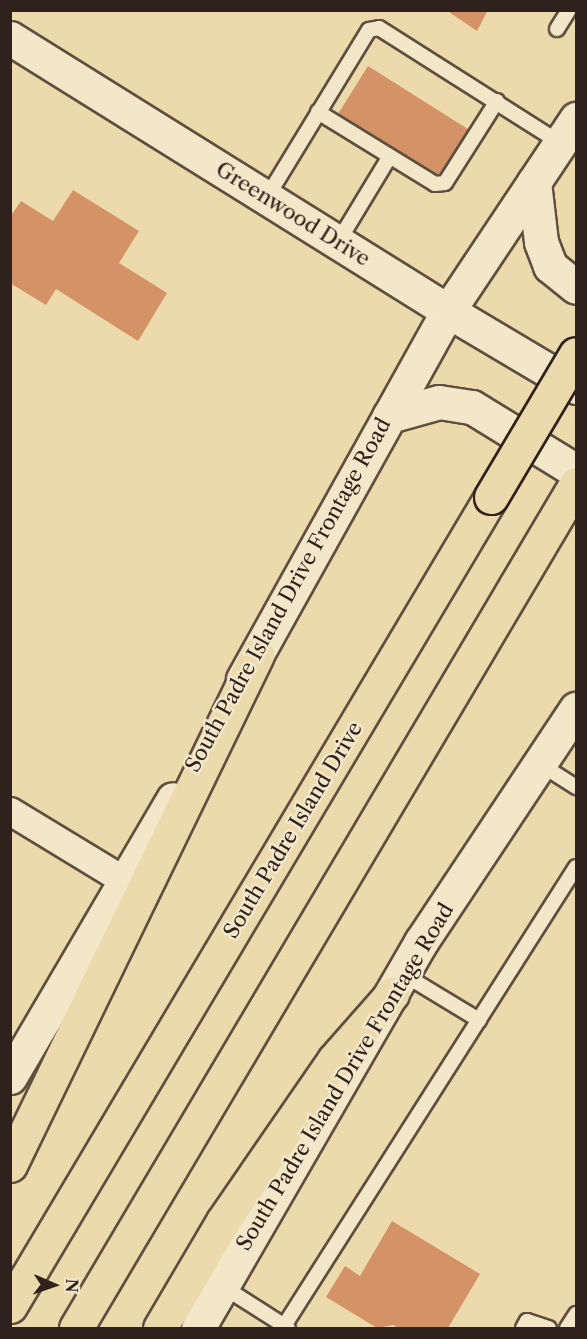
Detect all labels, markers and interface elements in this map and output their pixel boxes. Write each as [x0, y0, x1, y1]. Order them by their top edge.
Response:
street label: Greenwood Drive [211, 156, 375, 272]
street label: South Padre Island Drive Frontage Road [180, 414, 396, 776]
street label: South Padre Island Drive [218, 717, 368, 943]
street label: South Padre Island Drive Frontage Road [231, 899, 459, 1255]
north arrow [24, 1255, 84, 1315]
text: N [62, 1278, 82, 1293]

